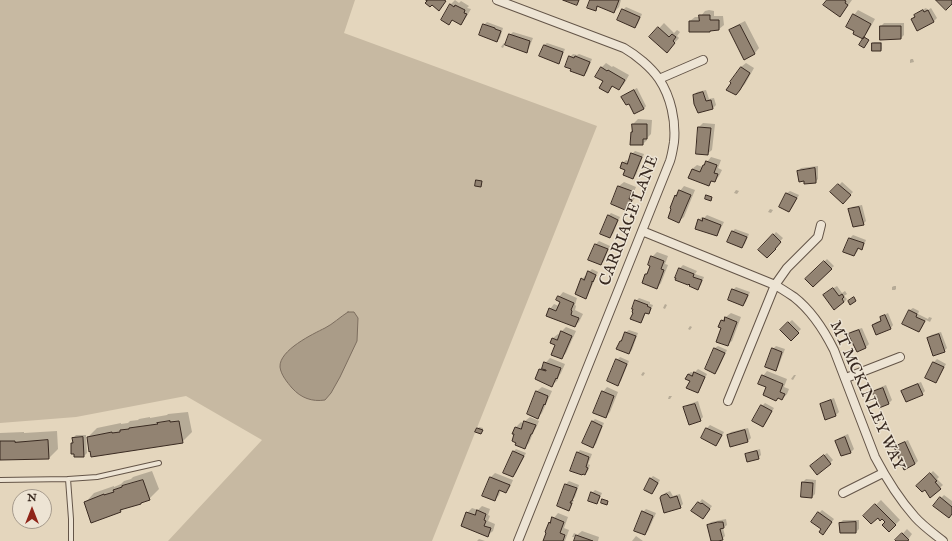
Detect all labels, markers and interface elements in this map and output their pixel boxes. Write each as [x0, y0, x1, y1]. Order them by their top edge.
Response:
street label: CARRIAGE LANE [596, 153, 664, 289]
street label: MT MCKINLEY WAY [824, 318, 908, 474]
north arrow [12, 489, 52, 529]
text: N [27, 491, 37, 505]

